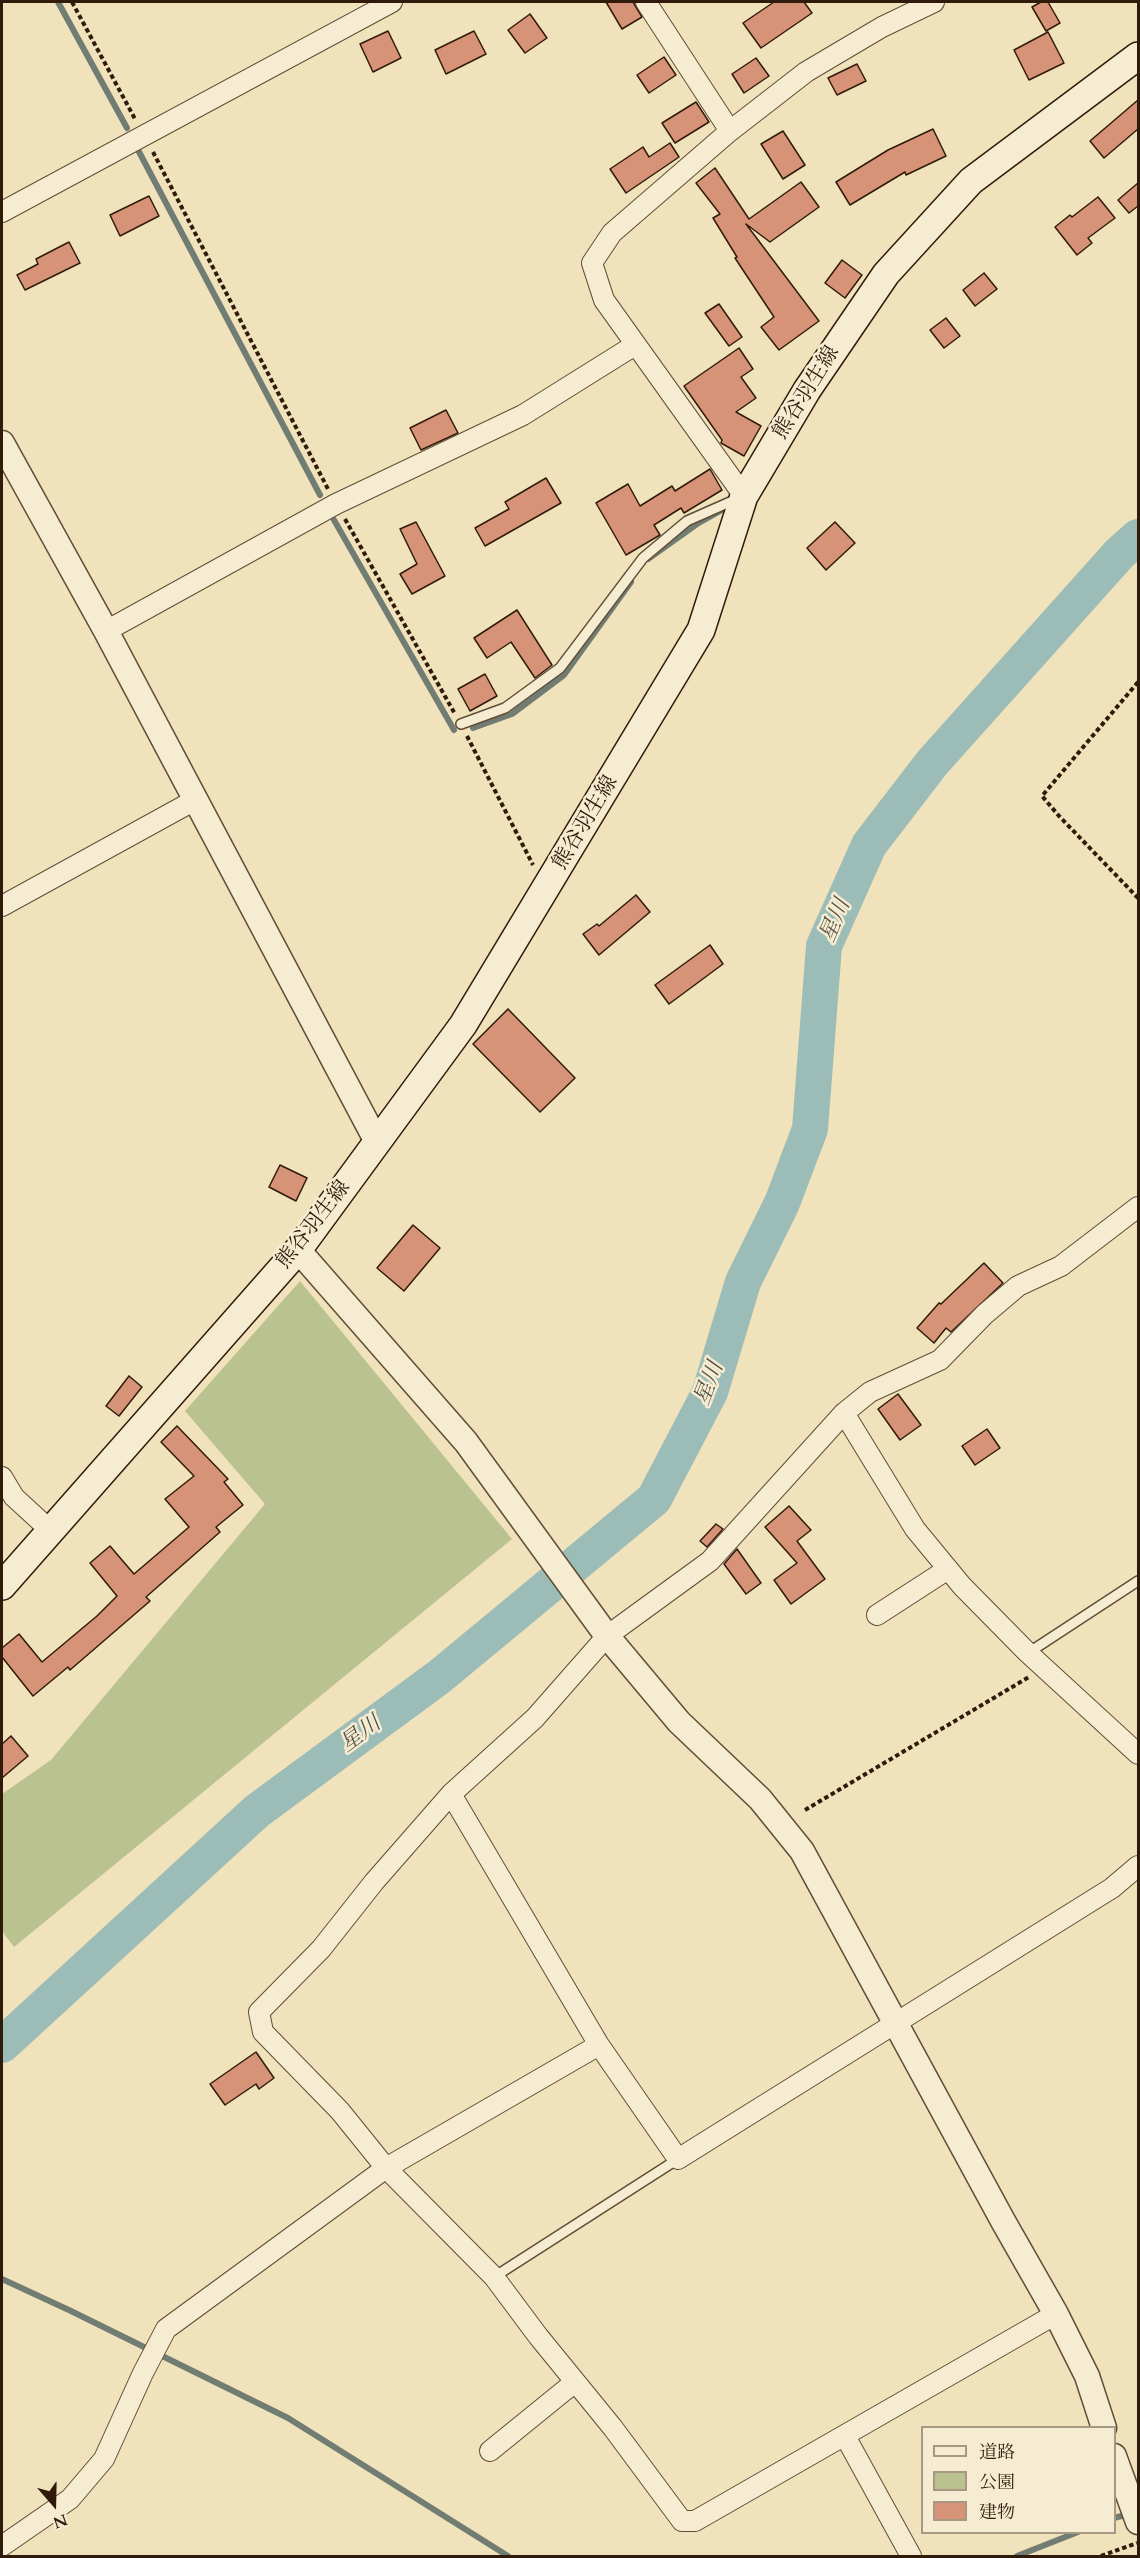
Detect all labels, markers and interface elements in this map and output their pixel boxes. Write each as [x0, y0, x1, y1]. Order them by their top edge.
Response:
street label: 熊谷羽生線 [768, 342, 846, 444]
street label: 熊谷羽生線 [548, 772, 624, 874]
water label: 星川 [815, 896, 857, 946]
street label: 熊谷羽生線 [272, 1176, 356, 1274]
water label: 星川 [690, 1359, 730, 1409]
water label: 星川 [335, 1711, 387, 1759]
legend [921, 2426, 1116, 2534]
text: 道路 [979, 2440, 1015, 2465]
text: 公園 [979, 2470, 1015, 2495]
north arrow [24, 2474, 84, 2534]
text: 建物 [979, 2500, 1015, 2525]
text: N [50, 2508, 70, 2534]

